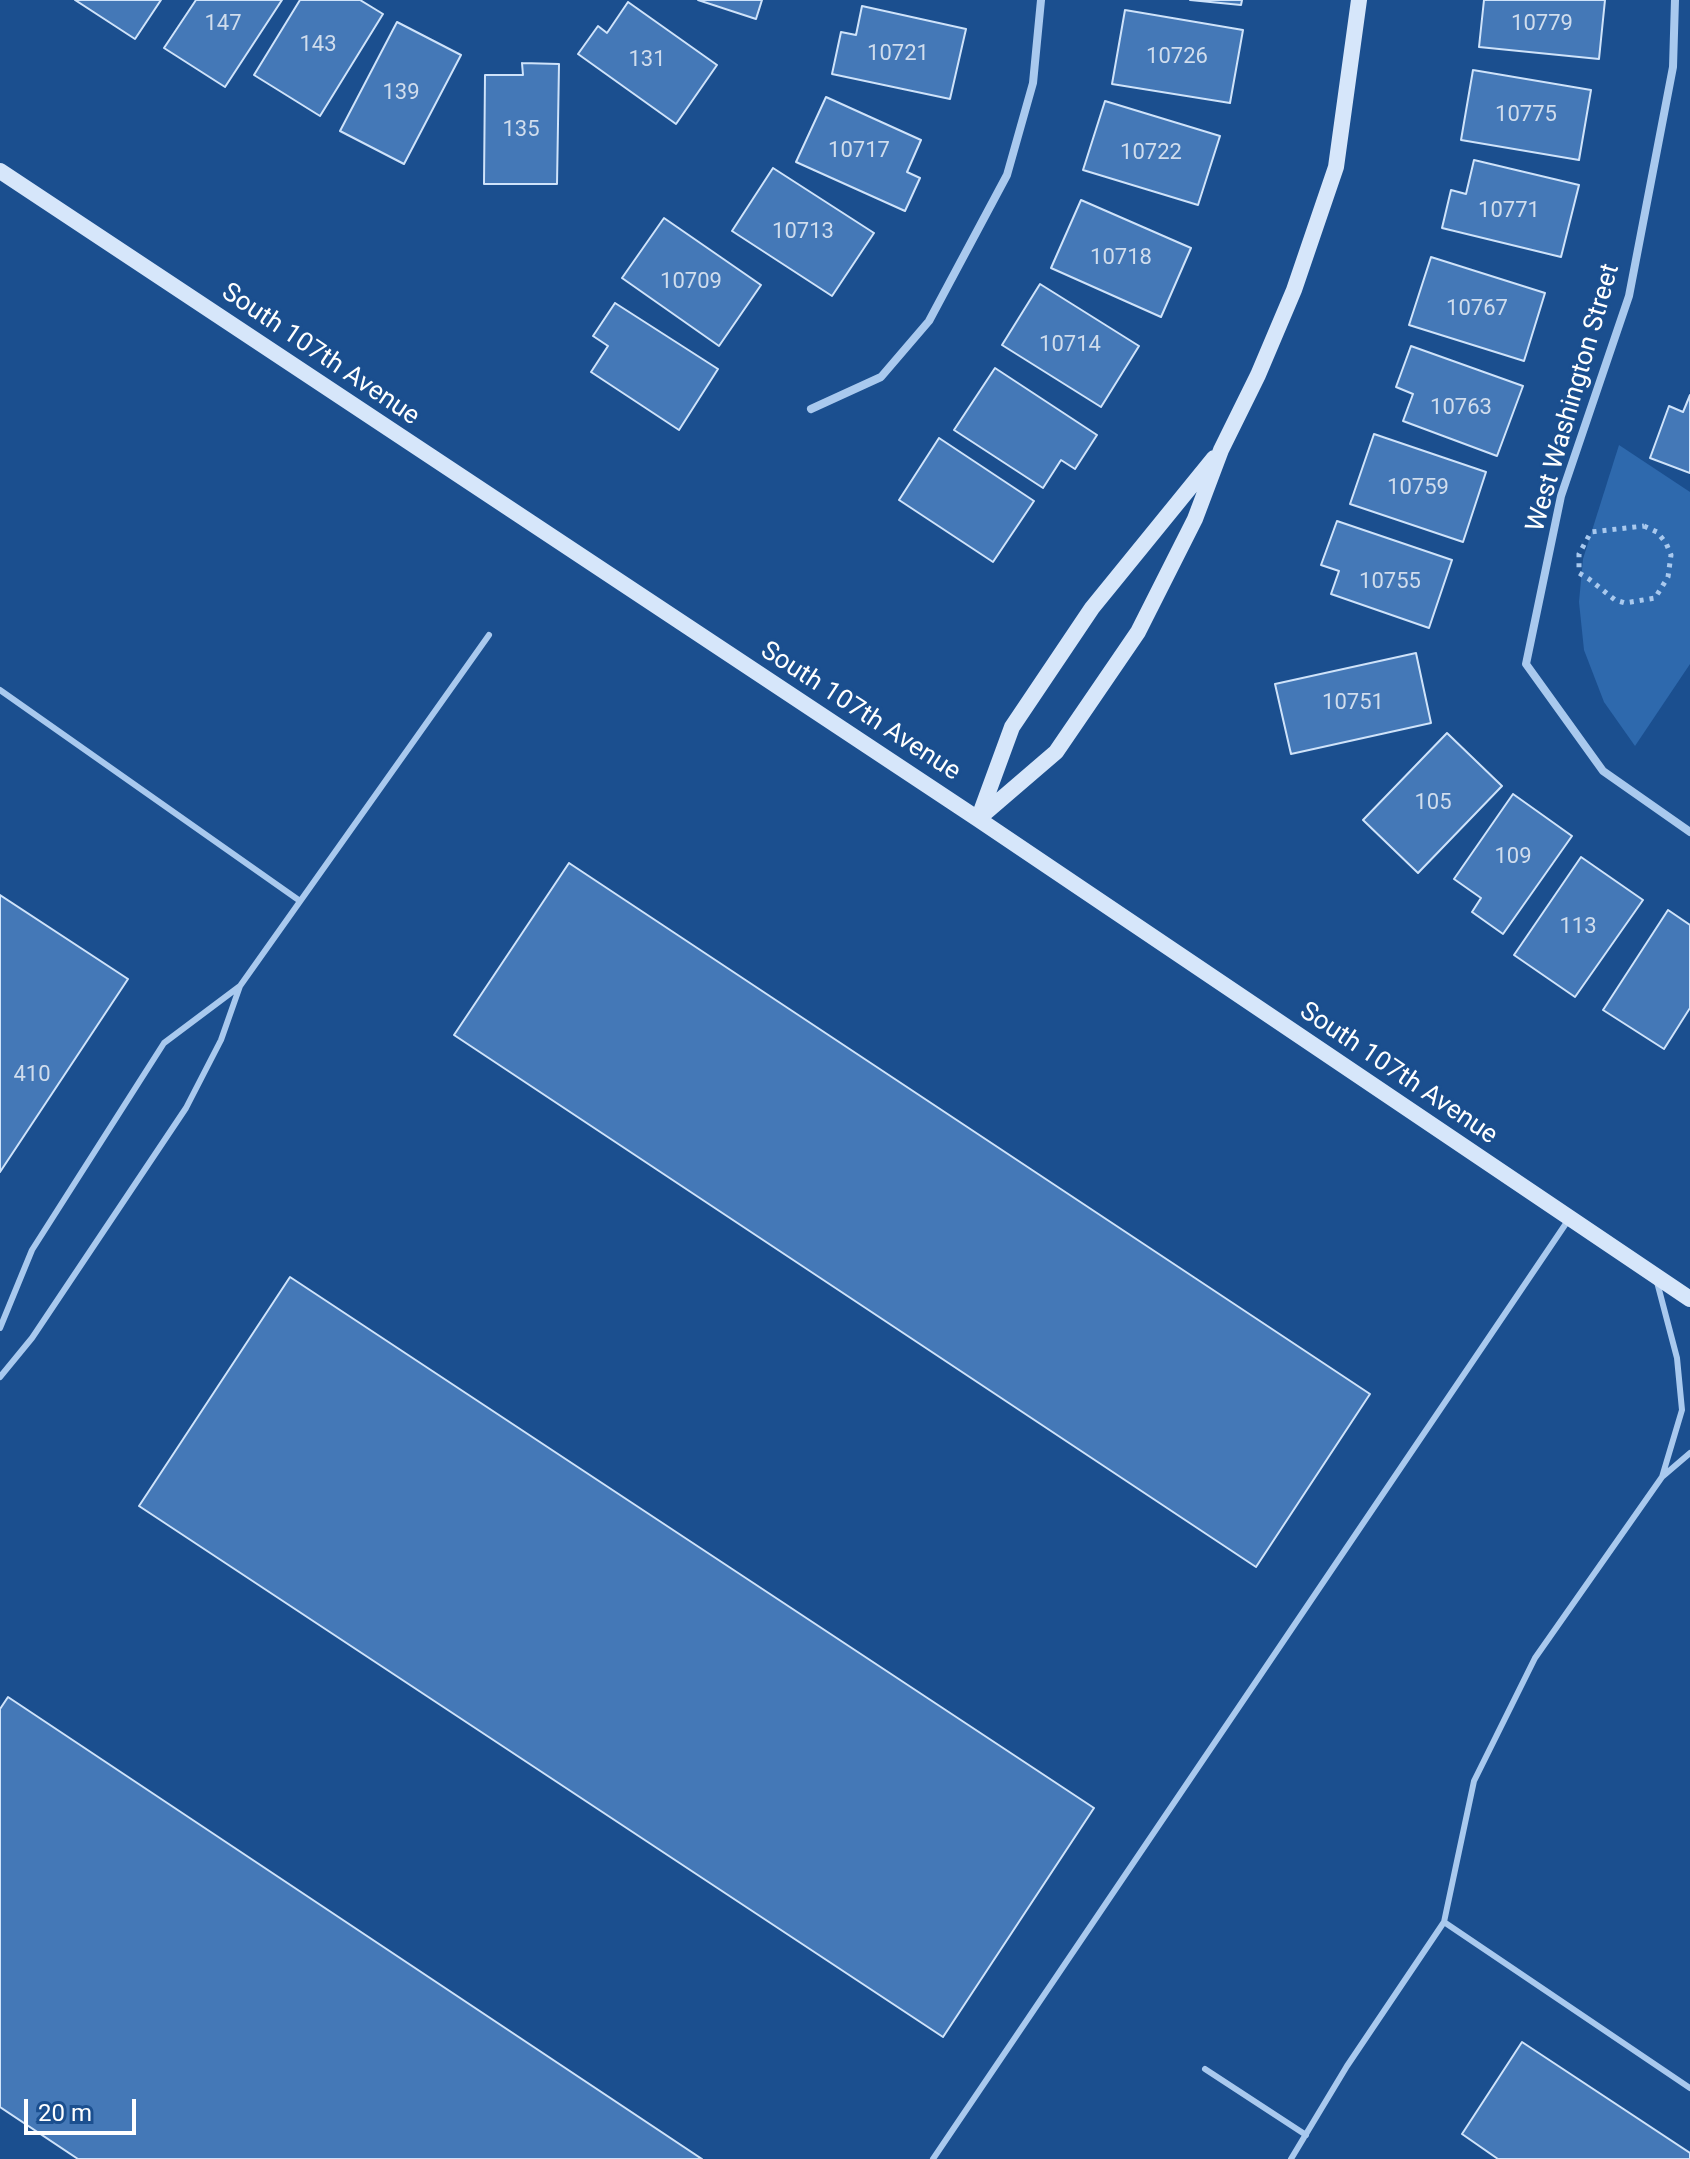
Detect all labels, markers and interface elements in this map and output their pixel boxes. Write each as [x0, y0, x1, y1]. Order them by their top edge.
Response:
house number: 147 [204, 11, 242, 37]
house number: 10779 [1511, 11, 1573, 37]
house number: 143 [299, 32, 337, 58]
house number: 10721 [867, 41, 929, 67]
house number: 10726 [1146, 44, 1208, 70]
house number: 131 [628, 47, 666, 73]
house number: 139 [382, 80, 420, 106]
house number: 10775 [1495, 102, 1557, 128]
house number: 135 [502, 117, 540, 143]
house number: 10717 [828, 138, 890, 164]
house number: 10722 [1120, 140, 1182, 166]
house number: 10771 [1478, 198, 1540, 224]
house number: 10713 [772, 219, 834, 245]
house number: 10718 [1090, 245, 1152, 271]
street label: West Washington Street [1521, 261, 1627, 535]
house number: 10709 [660, 269, 722, 295]
street label: South 107th Avenue [215, 277, 425, 433]
house number: 10767 [1446, 296, 1508, 322]
house number: 10714 [1039, 332, 1101, 358]
house number: 10763 [1430, 395, 1492, 421]
house number: 10759 [1387, 475, 1449, 501]
house number: 10755 [1359, 569, 1421, 595]
street label: South 107th Avenue [754, 636, 966, 788]
house number: 10751 [1322, 690, 1384, 716]
house number: 105 [1414, 790, 1452, 816]
house number: 109 [1494, 844, 1532, 870]
house number: 113 [1559, 914, 1597, 940]
street label: South 107th Avenue [1293, 996, 1503, 1152]
house number: 410 [13, 1062, 51, 1088]
scale bar [28, 2083, 140, 2133]
text: 20 m [38, 2099, 92, 2127]

